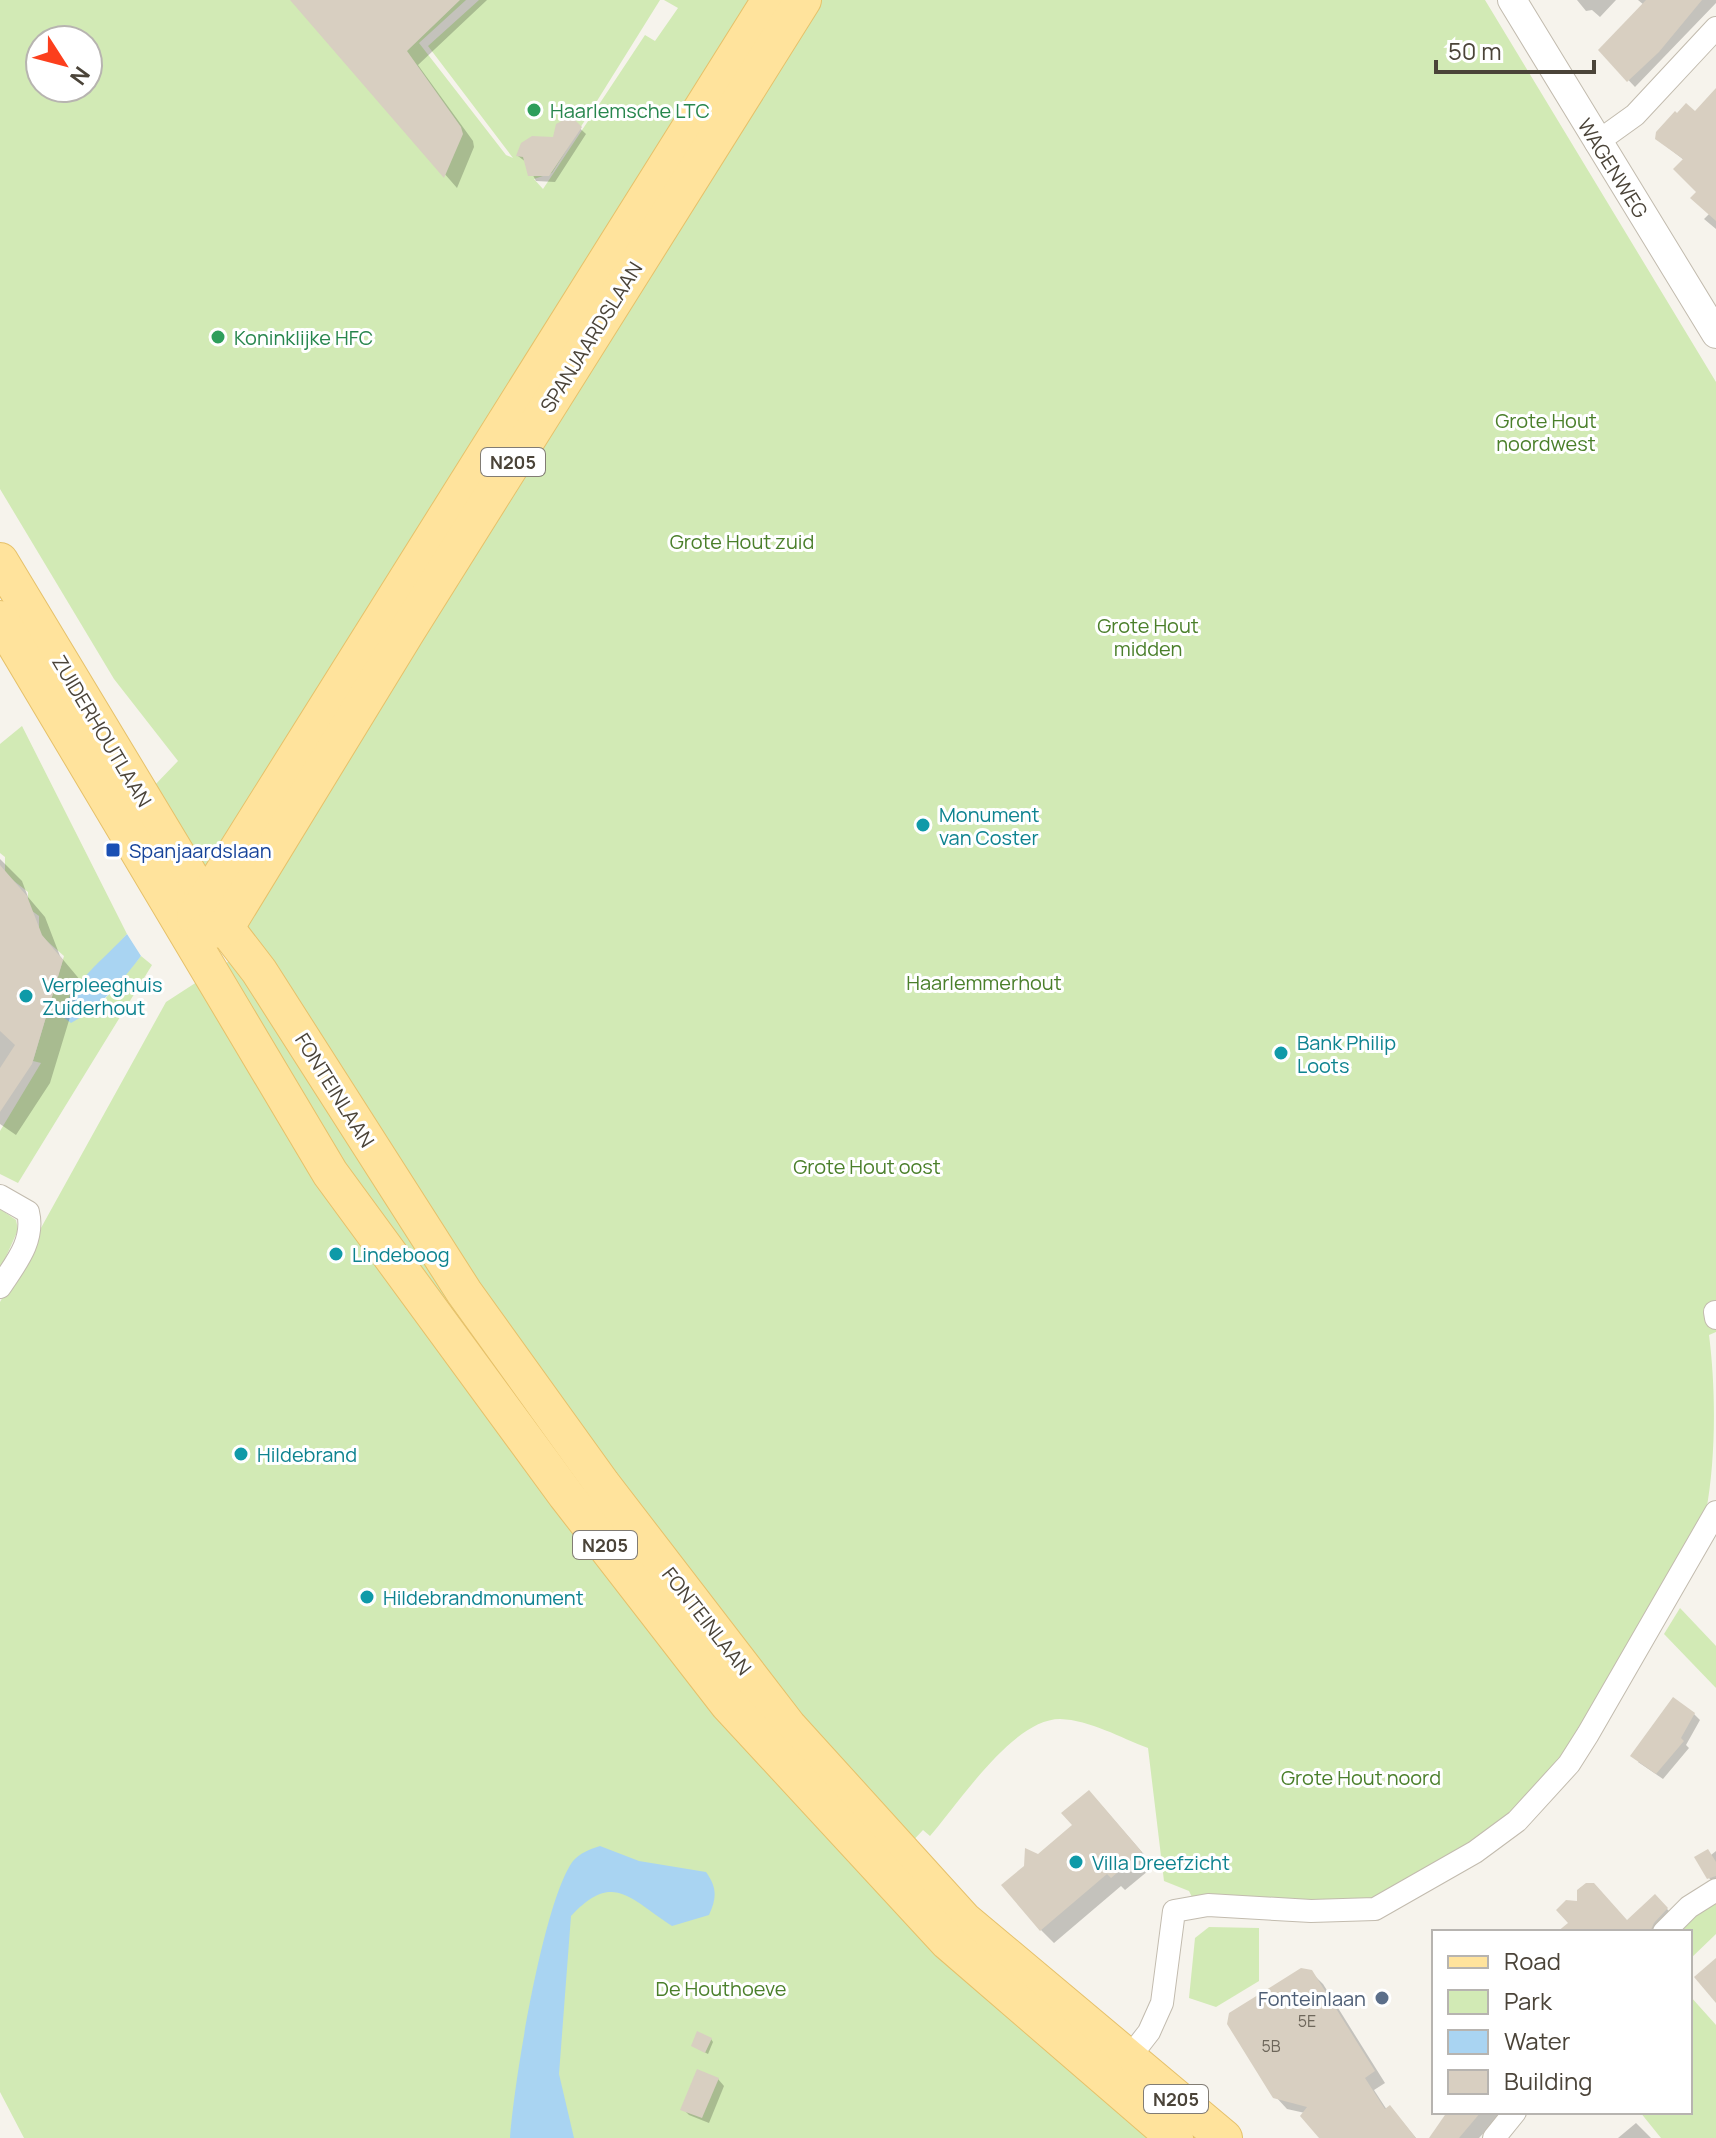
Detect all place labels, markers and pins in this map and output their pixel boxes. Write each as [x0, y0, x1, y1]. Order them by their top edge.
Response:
place label: Haarlemsche LTC [550, 97, 710, 124]
marker: Haarlemsche LTC [525, 101, 543, 119]
place label: Koninklijke HFC [234, 324, 373, 351]
marker: Koninklijke HFC [209, 328, 227, 346]
place label: Monument van Coster [939, 801, 1040, 851]
marker: Monument van Coster [914, 816, 932, 834]
place label: Spanjaardslaan [129, 837, 272, 864]
marker: Spanjaardslaan [104, 841, 122, 859]
place label: Verpleeghuis Zuiderhout [42, 971, 162, 1021]
marker: Verpleeghuis Zuiderhout [17, 987, 35, 1005]
place label: Bank Philip Loots [1297, 1029, 1396, 1079]
marker: Bank Philip Loots [1272, 1044, 1290, 1062]
place label: Lindeboog [352, 1241, 450, 1268]
marker: Lindeboog [327, 1245, 345, 1263]
place label: Hildebrand [257, 1441, 357, 1468]
marker: Hildebrand [232, 1445, 250, 1463]
place label: Hildebrandmonument [383, 1584, 584, 1611]
marker: Hildebrandmonument [358, 1588, 376, 1606]
place label: Villa Dreefzicht [1092, 1849, 1230, 1876]
marker: Villa Dreefzicht [1067, 1853, 1085, 1871]
place label: Fonteinlaan [1258, 1985, 1366, 2012]
marker: Fonteinlaan [1373, 1989, 1391, 2007]

